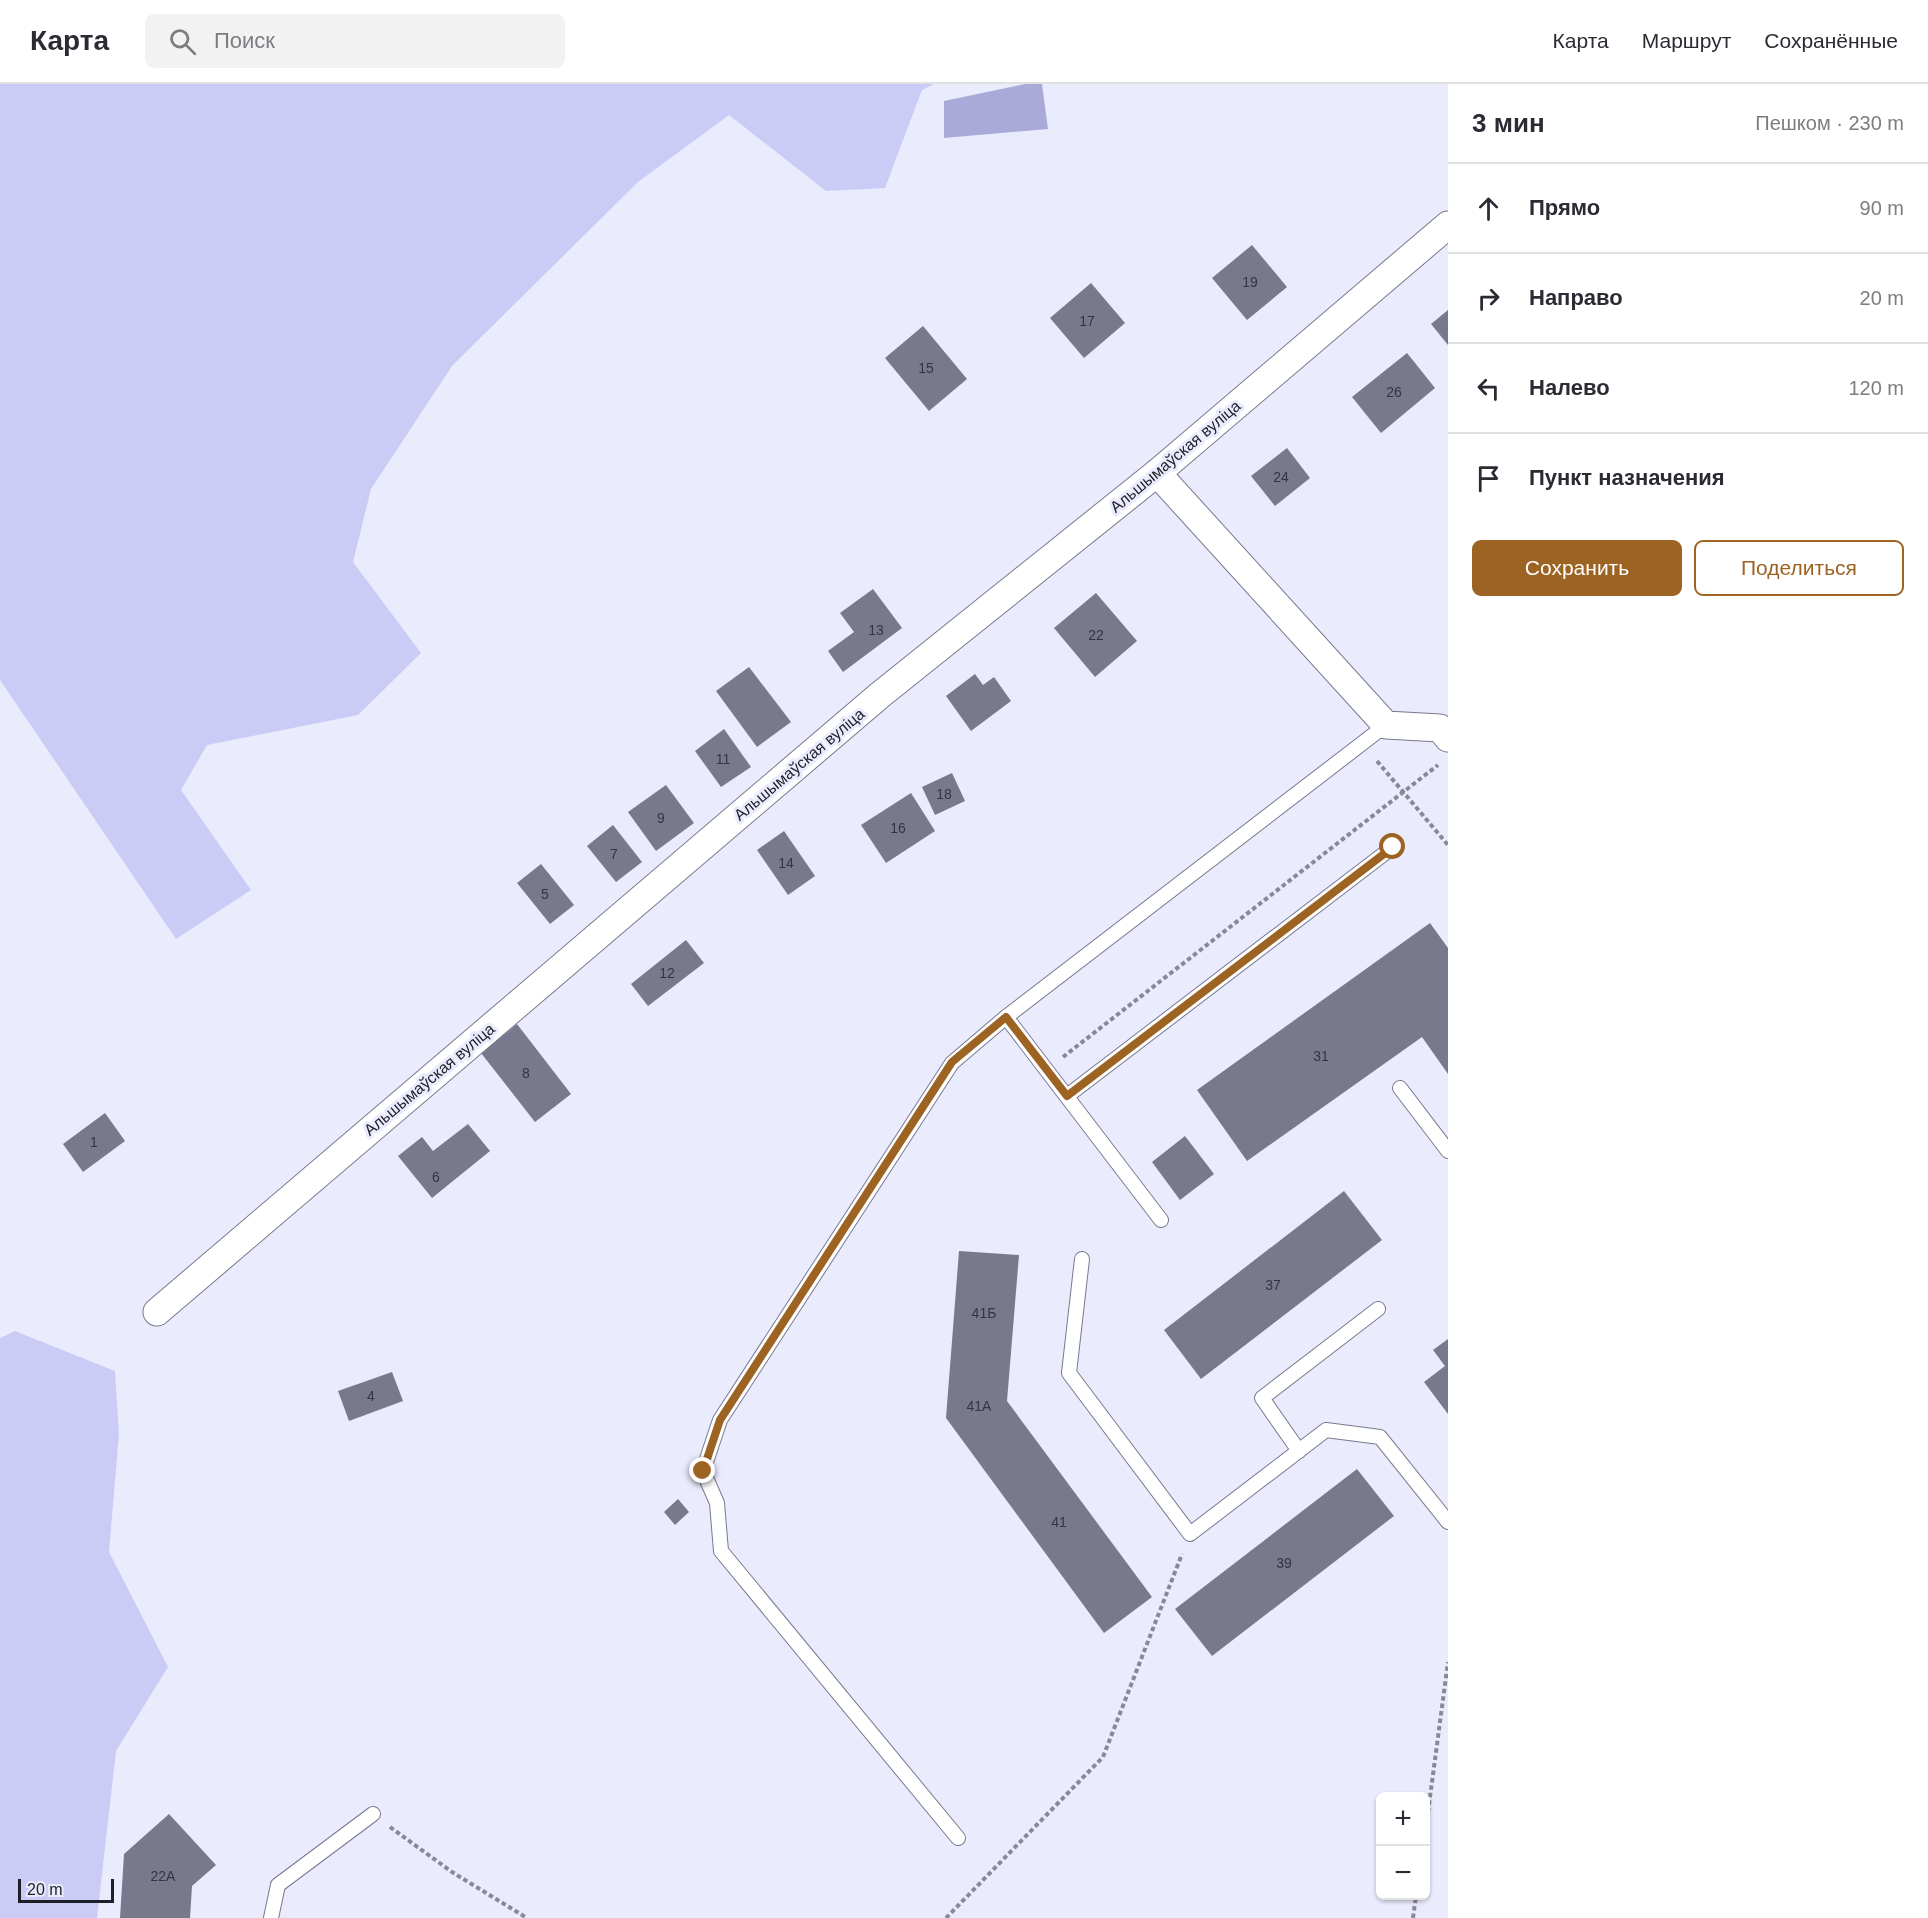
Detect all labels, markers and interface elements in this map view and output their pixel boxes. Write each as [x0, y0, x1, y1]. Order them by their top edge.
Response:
search box [145, 14, 565, 68]
text: Карта [30, 25, 109, 56]
icon: search [166, 25, 199, 58]
text: Поиск [214, 28, 275, 53]
text: Карта [1553, 29, 1609, 52]
text: Маршрут [1642, 29, 1731, 52]
text: Сохранённые [1764, 29, 1898, 52]
text: 3 мин [1472, 108, 1545, 138]
text: Пешком · 230 m [1755, 112, 1904, 134]
icon: ahead [1472, 192, 1505, 225]
text: Прямо [1529, 195, 1600, 220]
text: 90 m [1860, 197, 1904, 219]
house number: 19 [1242, 274, 1258, 290]
icon: right [1472, 282, 1505, 315]
text: Направо [1529, 285, 1623, 310]
text: 20 m [1860, 287, 1904, 309]
house number: 17 [1079, 313, 1095, 329]
house number: 15 [918, 360, 934, 376]
icon: left [1472, 372, 1505, 405]
text: Налево [1529, 375, 1610, 400]
text: 120 m [1848, 377, 1904, 399]
house number: 26 [1386, 384, 1402, 400]
street label: Альшымаўская вуліца [1107, 397, 1244, 516]
icon: arrive [1472, 462, 1505, 495]
text: Пункт назначения [1529, 465, 1725, 490]
house number: 24 [1273, 469, 1289, 485]
button: Сохранить [1472, 540, 1682, 596]
button: Поделиться [1694, 540, 1904, 596]
house number: 13 [868, 622, 884, 638]
house number: 22 [1088, 627, 1104, 643]
street label: Альшымаўская вуліца [731, 705, 868, 824]
house number: 11 [716, 751, 730, 767]
house number: 18 [936, 786, 952, 802]
house number: 9 [657, 810, 665, 826]
house number: 16 [890, 820, 906, 836]
route start [1379, 833, 1405, 859]
house number: 7 [610, 846, 618, 862]
house number: 14 [778, 855, 794, 871]
house number: 5 [541, 886, 549, 902]
house number: 12 [659, 965, 675, 981]
street label: Альшымаўская вуліца [361, 1020, 498, 1139]
house number: 31 [1313, 1048, 1329, 1064]
house number: 8 [522, 1065, 530, 1081]
house number: 1 [90, 1134, 98, 1150]
house number: 6 [432, 1169, 440, 1185]
house number: 37 [1265, 1277, 1281, 1293]
house number: 41Б [972, 1305, 996, 1321]
house number: 4 [367, 1388, 375, 1404]
house number: 41А [967, 1398, 992, 1414]
route end [689, 1457, 715, 1483]
house number: 41 [1051, 1514, 1067, 1530]
house number: 39 [1276, 1555, 1292, 1571]
map controls [1376, 1792, 1430, 1900]
button: + [1376, 1792, 1430, 1846]
button: − [1376, 1846, 1430, 1900]
house number: 22А [151, 1868, 176, 1884]
scale bar [18, 1876, 114, 1904]
text: 20 m [27, 1881, 63, 1898]

